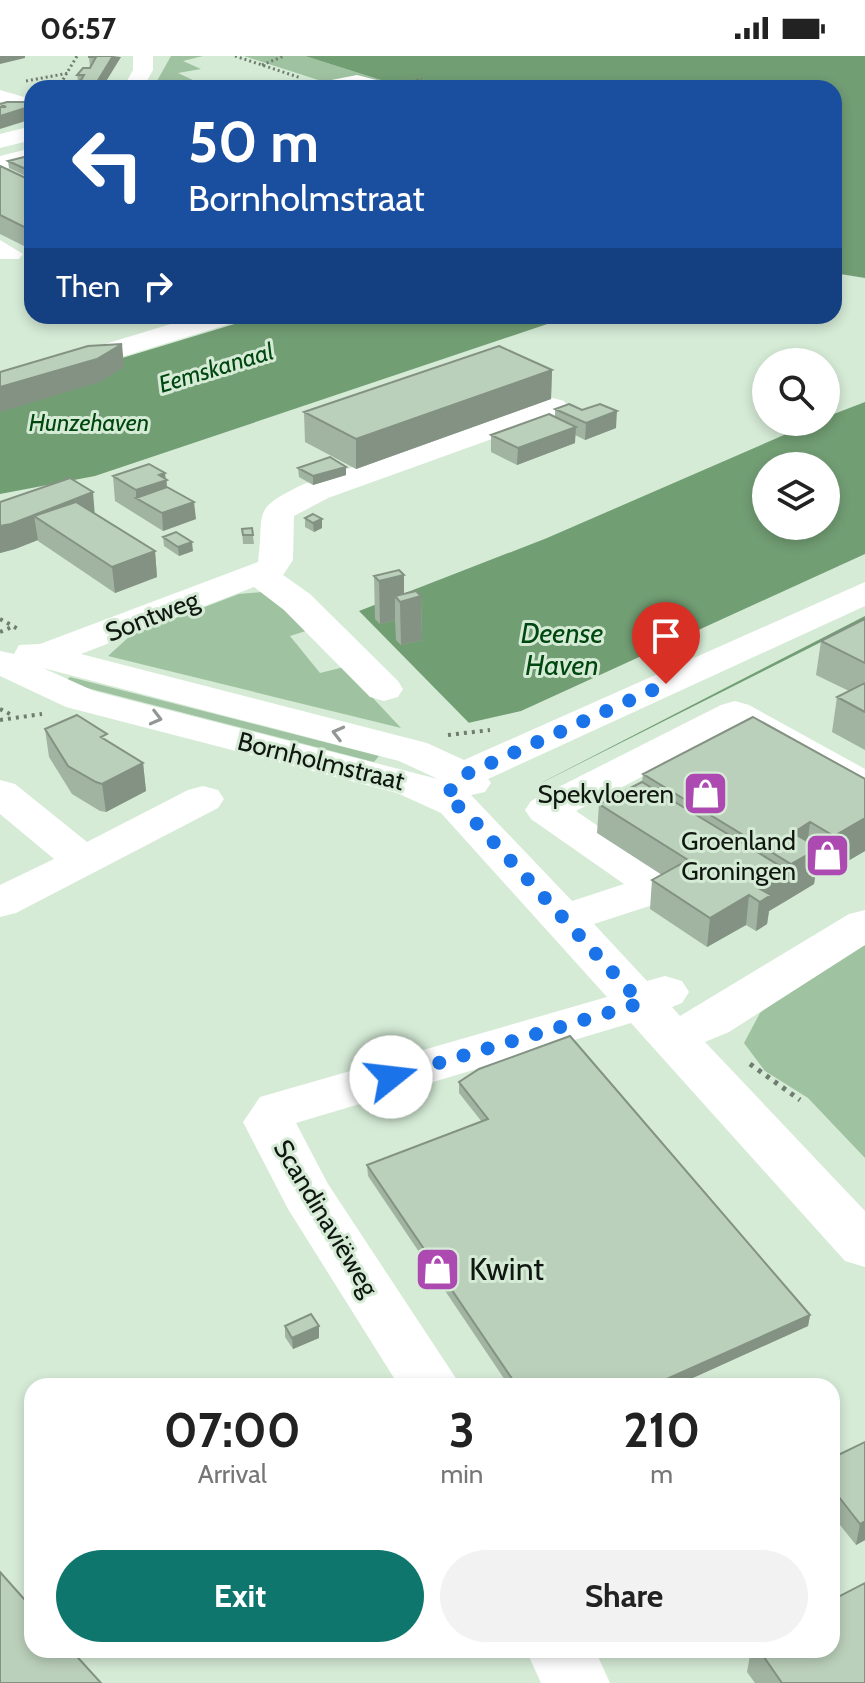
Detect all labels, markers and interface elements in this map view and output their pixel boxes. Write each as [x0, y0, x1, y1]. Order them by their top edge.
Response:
text: 06:57 [40, 10, 116, 47]
text: 50 m [188, 108, 319, 176]
icon: left [56, 112, 160, 216]
text: Bornholmstraat [188, 176, 425, 220]
icon: right [136, 264, 180, 308]
text: Then [56, 268, 120, 305]
water label: Eemskanaal [155, 336, 277, 399]
map controls [752, 348, 840, 540]
button: search [752, 348, 840, 436]
water label: Hunzehaven [29, 408, 149, 437]
button: layers [752, 452, 840, 540]
street label: Sontweg [101, 583, 204, 648]
pin [632, 602, 700, 684]
icon: arrive [644, 614, 688, 658]
water label: Deense Haven [521, 616, 603, 682]
one-way arrow [148, 709, 162, 726]
street label: Bornholmstraat [234, 725, 408, 797]
one-way arrow [331, 725, 345, 742]
shop icon: Spekvloeren [681, 770, 729, 818]
place label: Spekvloeren [537, 778, 674, 810]
place label: Groenland Groningen [681, 825, 796, 887]
shop icon: Groenland Groningen [803, 832, 851, 880]
position arrow [349, 1035, 433, 1119]
street label: Scandinaviëweg [267, 1134, 386, 1303]
shop icon: Kwint [414, 1245, 462, 1293]
place label: Kwint [469, 1249, 544, 1288]
text: 07:00 [164, 1401, 301, 1459]
text: 3 [449, 1401, 475, 1459]
text: 210 [623, 1401, 700, 1459]
text: Arrival [198, 1458, 267, 1490]
text: min [440, 1458, 483, 1490]
text: m [650, 1458, 673, 1490]
button: Exit [56, 1550, 424, 1642]
button: Share [440, 1550, 808, 1642]

